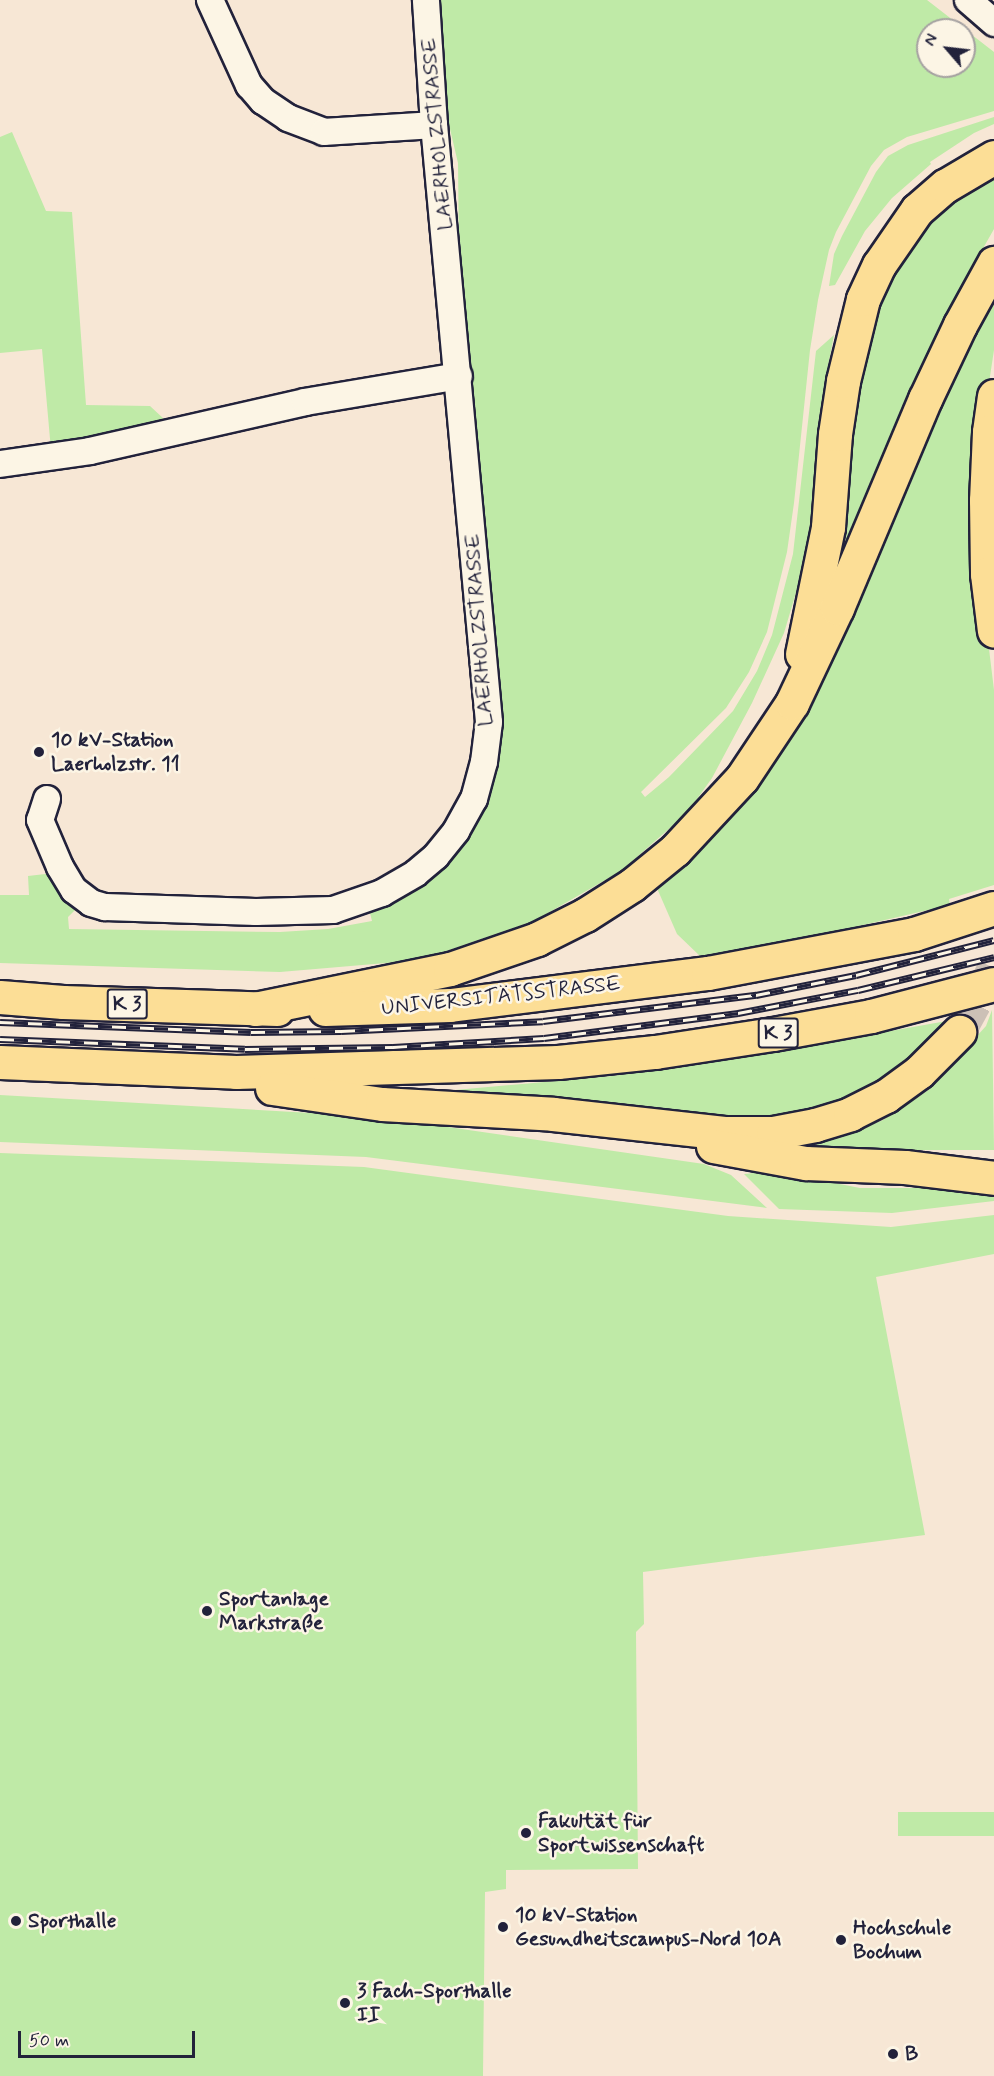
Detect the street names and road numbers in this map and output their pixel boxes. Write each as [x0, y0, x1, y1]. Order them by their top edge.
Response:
street label: LAERHOLZSTRASSE [416, 37, 458, 231]
street label: LAERHOLZSTRASSE [460, 533, 498, 727]
street label: UNIVERSITÄTSSTRASSE [380, 971, 622, 1021]
road number: K 3 [106, 987, 148, 1021]
road number: K 3 [757, 1016, 799, 1050]

